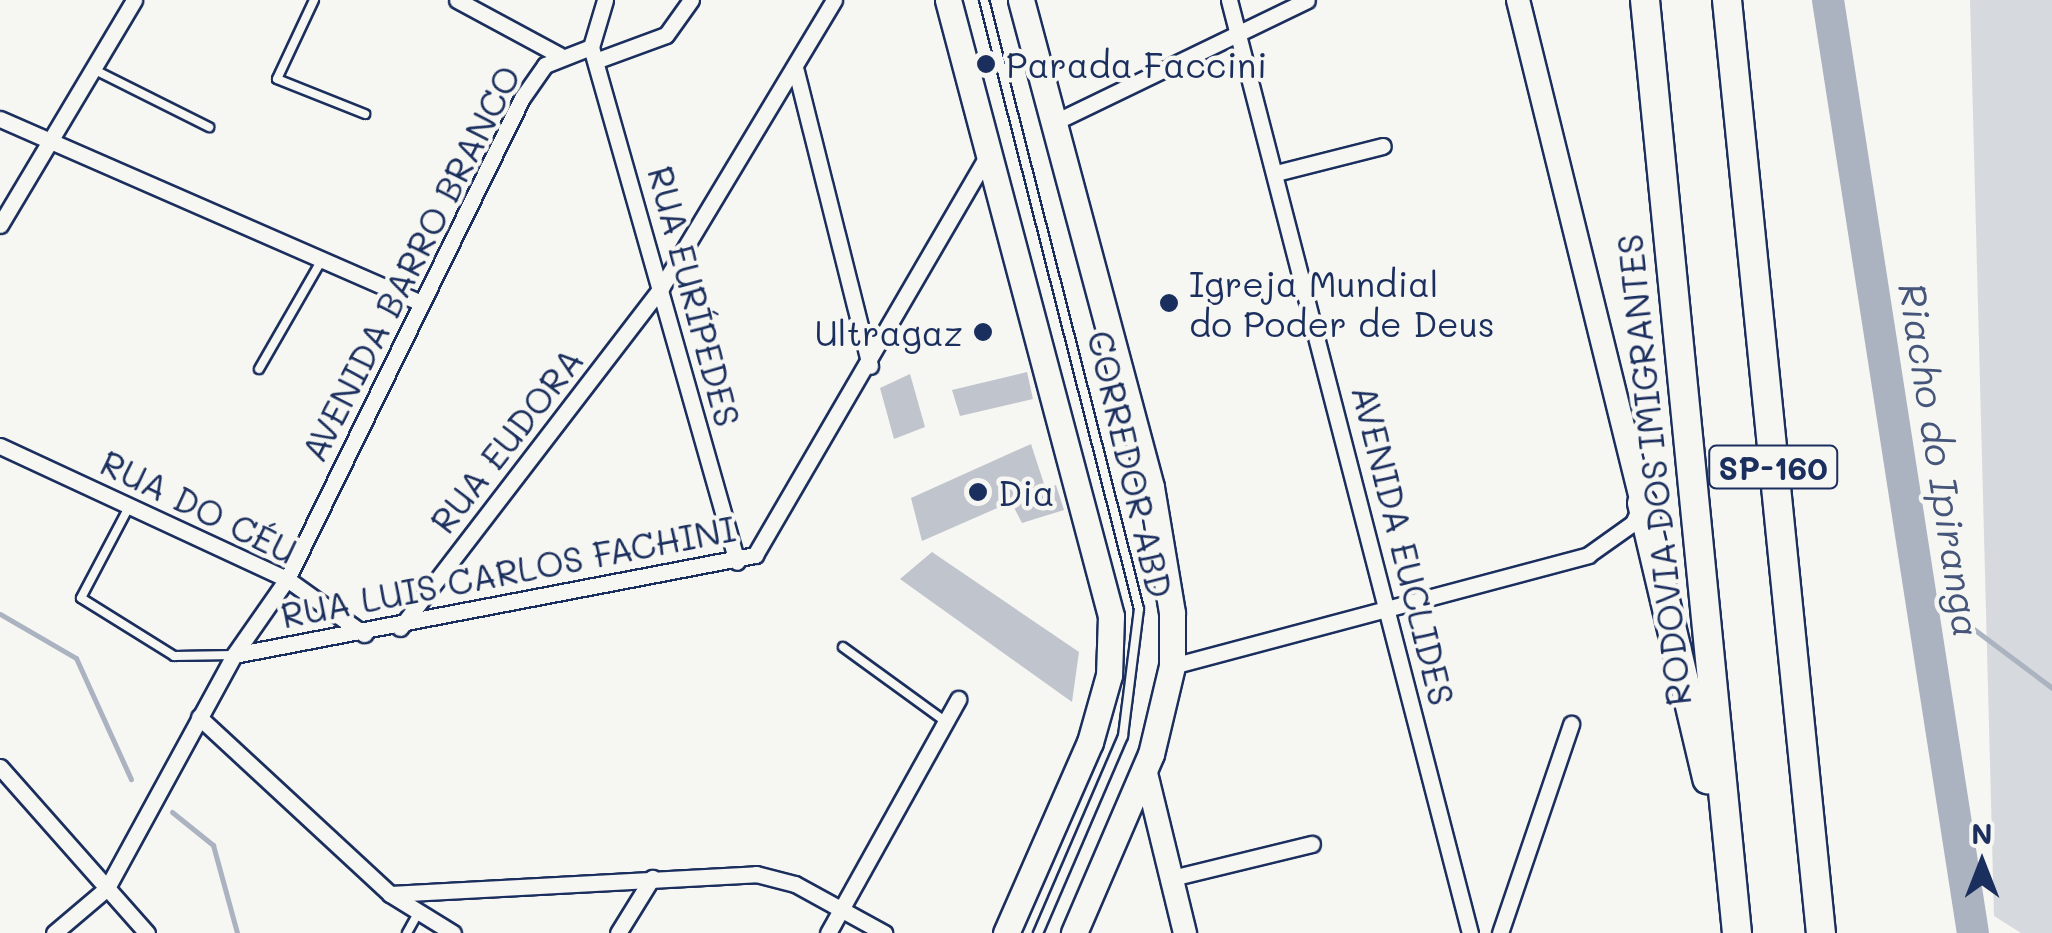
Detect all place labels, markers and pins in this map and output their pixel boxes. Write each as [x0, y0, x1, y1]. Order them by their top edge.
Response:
place label: Parada Faccini [1006, 43, 1267, 85]
marker: Parada Faccini [975, 53, 997, 75]
place label: Igreja Mundial do Poder de Deus [1189, 262, 1495, 344]
marker: Igreja Mundial do Poder de Deus [1158, 292, 1180, 314]
place label: Ultragaz [815, 311, 963, 353]
marker: Ultragaz [972, 321, 994, 343]
place label: Dia [998, 471, 1055, 513]
marker: Dia [967, 481, 989, 503]

